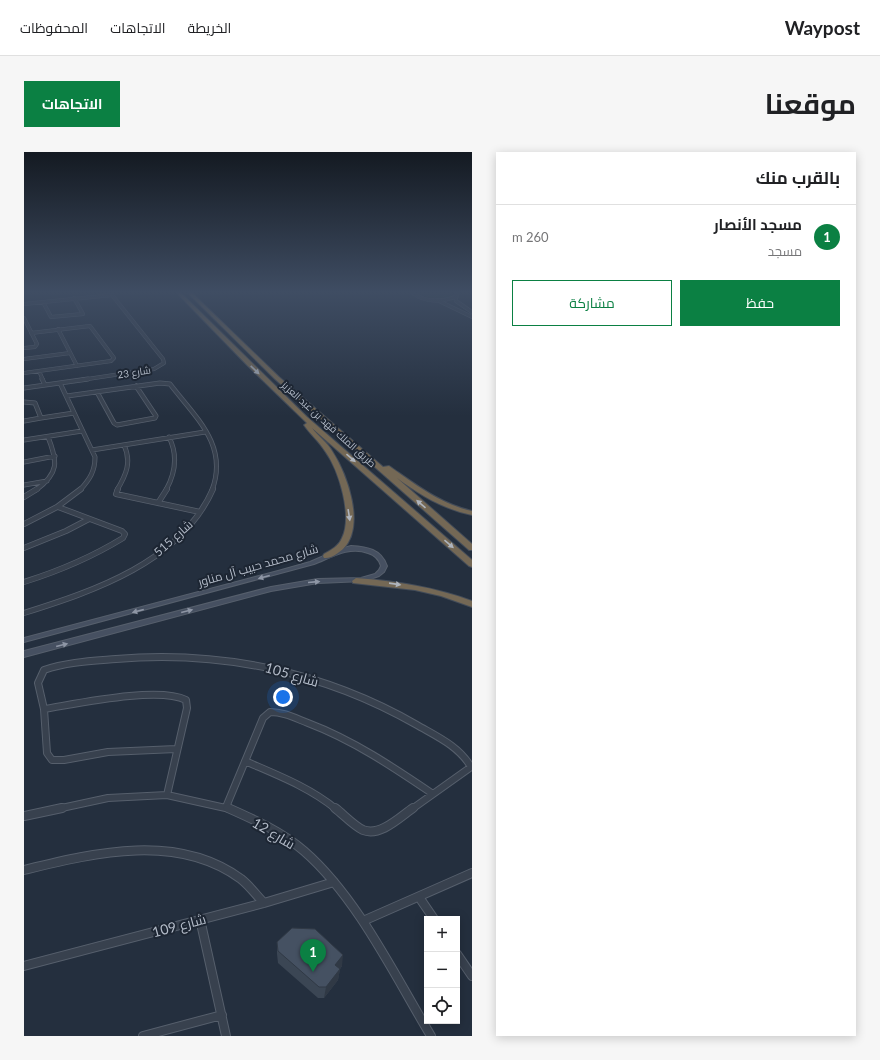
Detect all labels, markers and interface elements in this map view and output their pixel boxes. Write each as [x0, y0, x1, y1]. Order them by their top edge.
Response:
text: Waypost [785, 16, 860, 39]
text: المحفوظات [20, 19, 88, 36]
text: الاتجاهات [110, 19, 166, 36]
text: الخريطة [188, 19, 231, 36]
button: الاتجاهات [24, 81, 120, 127]
text: موقعنا [765, 86, 856, 120]
text: بالقرب منك [756, 167, 840, 188]
text: مسجد الأنصار [714, 215, 802, 233]
text: 260 m [512, 229, 549, 245]
text: 1 [823, 229, 831, 245]
text: مسجد [768, 243, 802, 259]
button: مشاركة [512, 280, 672, 326]
button: حفظ [680, 280, 840, 326]
street label: شارع 23 [116, 363, 152, 382]
one-way arrow [250, 366, 260, 375]
street label: طريق الملك فهد بن عبد العزيز [278, 378, 378, 470]
one-way arrow [346, 454, 356, 463]
one-way arrow [416, 500, 426, 509]
one-way arrow [347, 508, 353, 521]
street label: شارع 515 [150, 517, 196, 560]
one-way arrow [444, 539, 453, 548]
street label: شارع محمد حبيب آل مناور [195, 541, 320, 591]
one-way arrow [258, 574, 270, 580]
one-way arrow [308, 578, 320, 585]
one-way arrow [389, 581, 401, 587]
one-way arrow [132, 608, 144, 614]
one-way arrow [181, 608, 194, 614]
one-way arrow [56, 642, 68, 648]
street label: شارع 105 [263, 658, 321, 691]
your location [273, 687, 293, 707]
street label: شارع 12 [249, 814, 299, 853]
street label: شارع 109 [150, 910, 208, 941]
map controls [424, 916, 460, 1024]
button: + [424, 916, 460, 952]
pin: 1 [300, 939, 326, 972]
button: − [424, 952, 460, 988]
button: locate [424, 988, 460, 1024]

